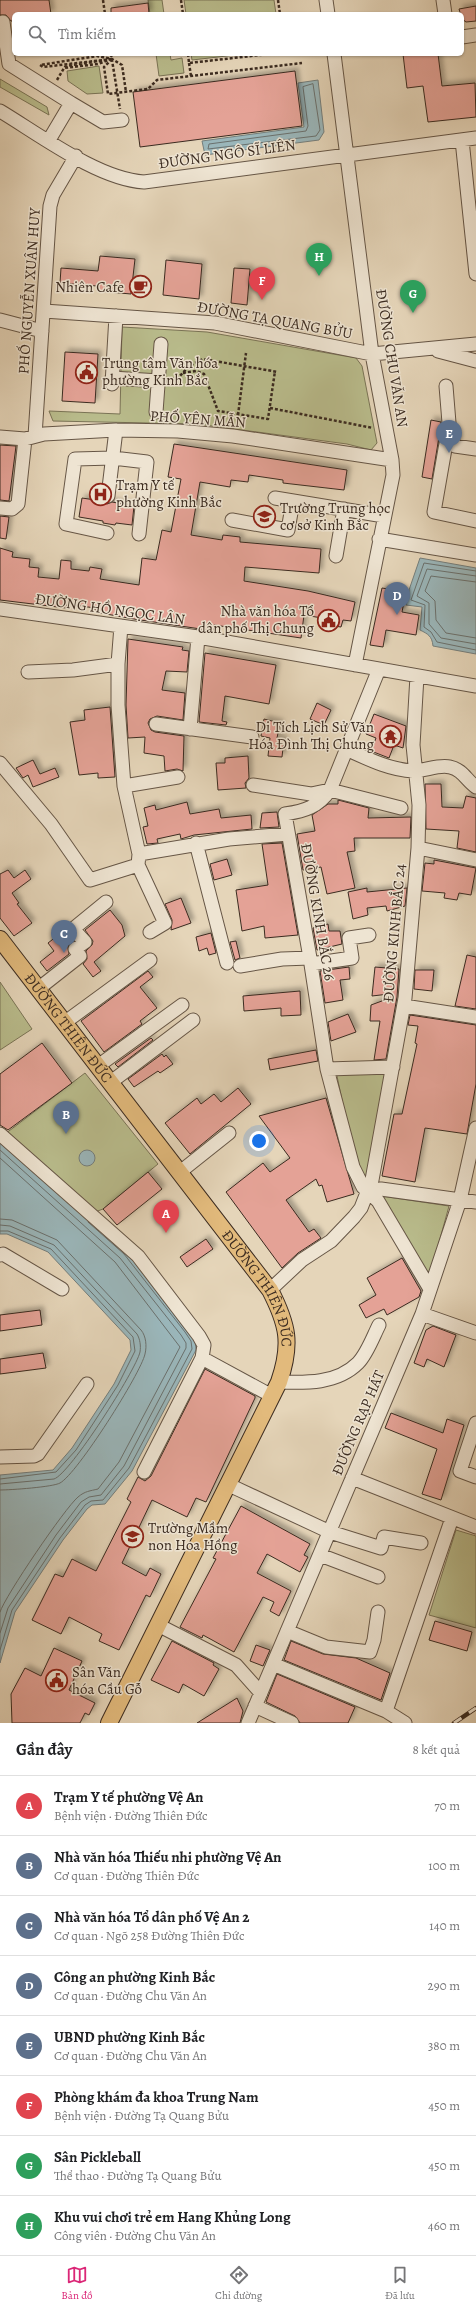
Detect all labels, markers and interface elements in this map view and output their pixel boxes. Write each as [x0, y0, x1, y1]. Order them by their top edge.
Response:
search box [12, 12, 464, 56]
icon: search [26, 23, 48, 45]
text: Tìm kiếm [58, 24, 116, 44]
street label: ĐƯỜNG NGÔ SĨ LIÊN [157, 134, 297, 174]
street label: PHỐ NGUYỄN XUÂN HUY [13, 206, 45, 375]
pin: H [306, 243, 332, 276]
pin: F [249, 267, 275, 300]
cafe icon: Nhiên Cafe [127, 274, 153, 300]
place label: Nhiên Cafe [55, 277, 124, 297]
pin: G [400, 280, 426, 313]
street label: ĐƯỜNG CHU VĂN AN [372, 288, 412, 428]
street label: ĐƯỜNG TẠ QUANG BỬU [196, 296, 354, 344]
place label: Trung tâm Văn hóa phường Kinh Bắc [102, 353, 218, 390]
public building icon: Trung tâm Văn hóa phường Kinh Bắc [73, 359, 99, 385]
street label: PHỐ YÊN MẪN [149, 406, 247, 432]
pin: E [436, 420, 462, 453]
place label: Trạm Y tế phường Kinh Bắc [116, 475, 222, 512]
hospital icon: Trạm Y tế phường Kinh Bắc [88, 481, 114, 507]
place label: Trường Trung học cơ sở Kinh Bắc [280, 498, 390, 535]
school or university icon: Trường Trung học cơ sở Kinh Bắc [252, 504, 278, 530]
pin: D [384, 582, 410, 615]
street label: ĐƯỜNG HỒ NGỌC LÂN [34, 589, 186, 629]
place label: Nhà văn hóa Tổ dân phố Thị Chung [198, 601, 314, 638]
public building icon: Nhà văn hóa Tổ dân phố Thị Chung [316, 607, 342, 633]
place label: Di Tích Lịch Sử Văn Hóa Đình Thị Chung [248, 717, 374, 754]
temple icon: Di Tích Lịch Sử Văn Hóa Đình Thị Chung [377, 723, 403, 749]
street label: ĐƯỜNG KINH BẮC 26 [296, 842, 340, 982]
street label: ĐƯỜNG KINH BẮC 24 [378, 863, 410, 1003]
pin: C [51, 920, 77, 953]
street label: ĐƯỜNG THIÊN ĐỨC [20, 969, 117, 1087]
pin: B [53, 1101, 79, 1134]
your location [249, 1131, 269, 1151]
pin: A [153, 1200, 179, 1233]
street label: ĐƯỜNG THIÊN ĐỨC [217, 1226, 297, 1347]
street label: ĐƯỜNG RẠP HÁT [327, 1367, 389, 1479]
place label: Trường Mầm non Hoa Hồng [148, 1518, 238, 1555]
school or university icon: Trường Mầm non Hoa Hồng [119, 1524, 145, 1550]
place label: Sân Văn hóa Cầu Gỗ [72, 1662, 142, 1699]
public building icon: Sân Văn hóa Cầu Gỗ [44, 1668, 70, 1694]
text: Gần đây [16, 1738, 73, 1761]
text: 8 kết quả [412, 1741, 460, 1758]
text: Trạm Y tế phường Vệ An [54, 1787, 203, 1807]
text: A [25, 1797, 33, 1814]
text: 70 m [434, 1797, 460, 1814]
text: Bệnh viện · Đường Thiên Đức [54, 1807, 208, 1824]
text: Nhà văn hóa Thiếu nhi phường Vệ An [54, 1847, 281, 1867]
text: B [25, 1857, 33, 1874]
text: 100 m [428, 1857, 460, 1874]
text: Cơ quan · Đường Thiên Đức [54, 1867, 199, 1884]
text: Nhà văn hóa Tổ dân phố Vệ An 2 [54, 1907, 250, 1927]
text: C [25, 1917, 33, 1934]
text: 140 m [429, 1917, 460, 1934]
text: Cơ quan · Ngõ 258 Đường Thiên Đức [54, 1927, 245, 1944]
text: Công an phường Kinh Bắc [54, 1967, 215, 1987]
text: D [24, 1977, 34, 1994]
text: 290 m [428, 1977, 460, 1994]
text: Cơ quan · Đường Chu Văn An [54, 1987, 207, 2004]
text: UBND phường Kinh Bắc [54, 2027, 205, 2047]
text: E [25, 2037, 33, 2054]
text: 380 m [428, 2037, 460, 2054]
text: Cơ quan · Đường Chu Văn An [54, 2047, 207, 2064]
text: Phòng khám đa khoa Trung Nam [54, 2087, 259, 2107]
text: F [26, 2097, 32, 2114]
text: 450 m [428, 2097, 460, 2114]
text: Bệnh viện · Đường Tạ Quang Bửu [54, 2107, 229, 2124]
text: Sân Pickleball [54, 2147, 141, 2167]
text: G [25, 2157, 33, 2174]
text: 450 m [428, 2157, 460, 2174]
text: Thể thao · Đường Tạ Quang Bửu [54, 2167, 222, 2184]
text: Khu vui chơi trẻ em Hang Khủng Long [54, 2207, 291, 2227]
text: H [24, 2217, 34, 2234]
text: 460 m [428, 2217, 460, 2234]
text: Công viên · Đường Chu Văn An [54, 2227, 216, 2244]
tab: Bản đồ [61, 2264, 93, 2303]
tab: Chỉ đường [215, 2264, 262, 2303]
tab: Đã lưu [385, 2264, 415, 2303]

